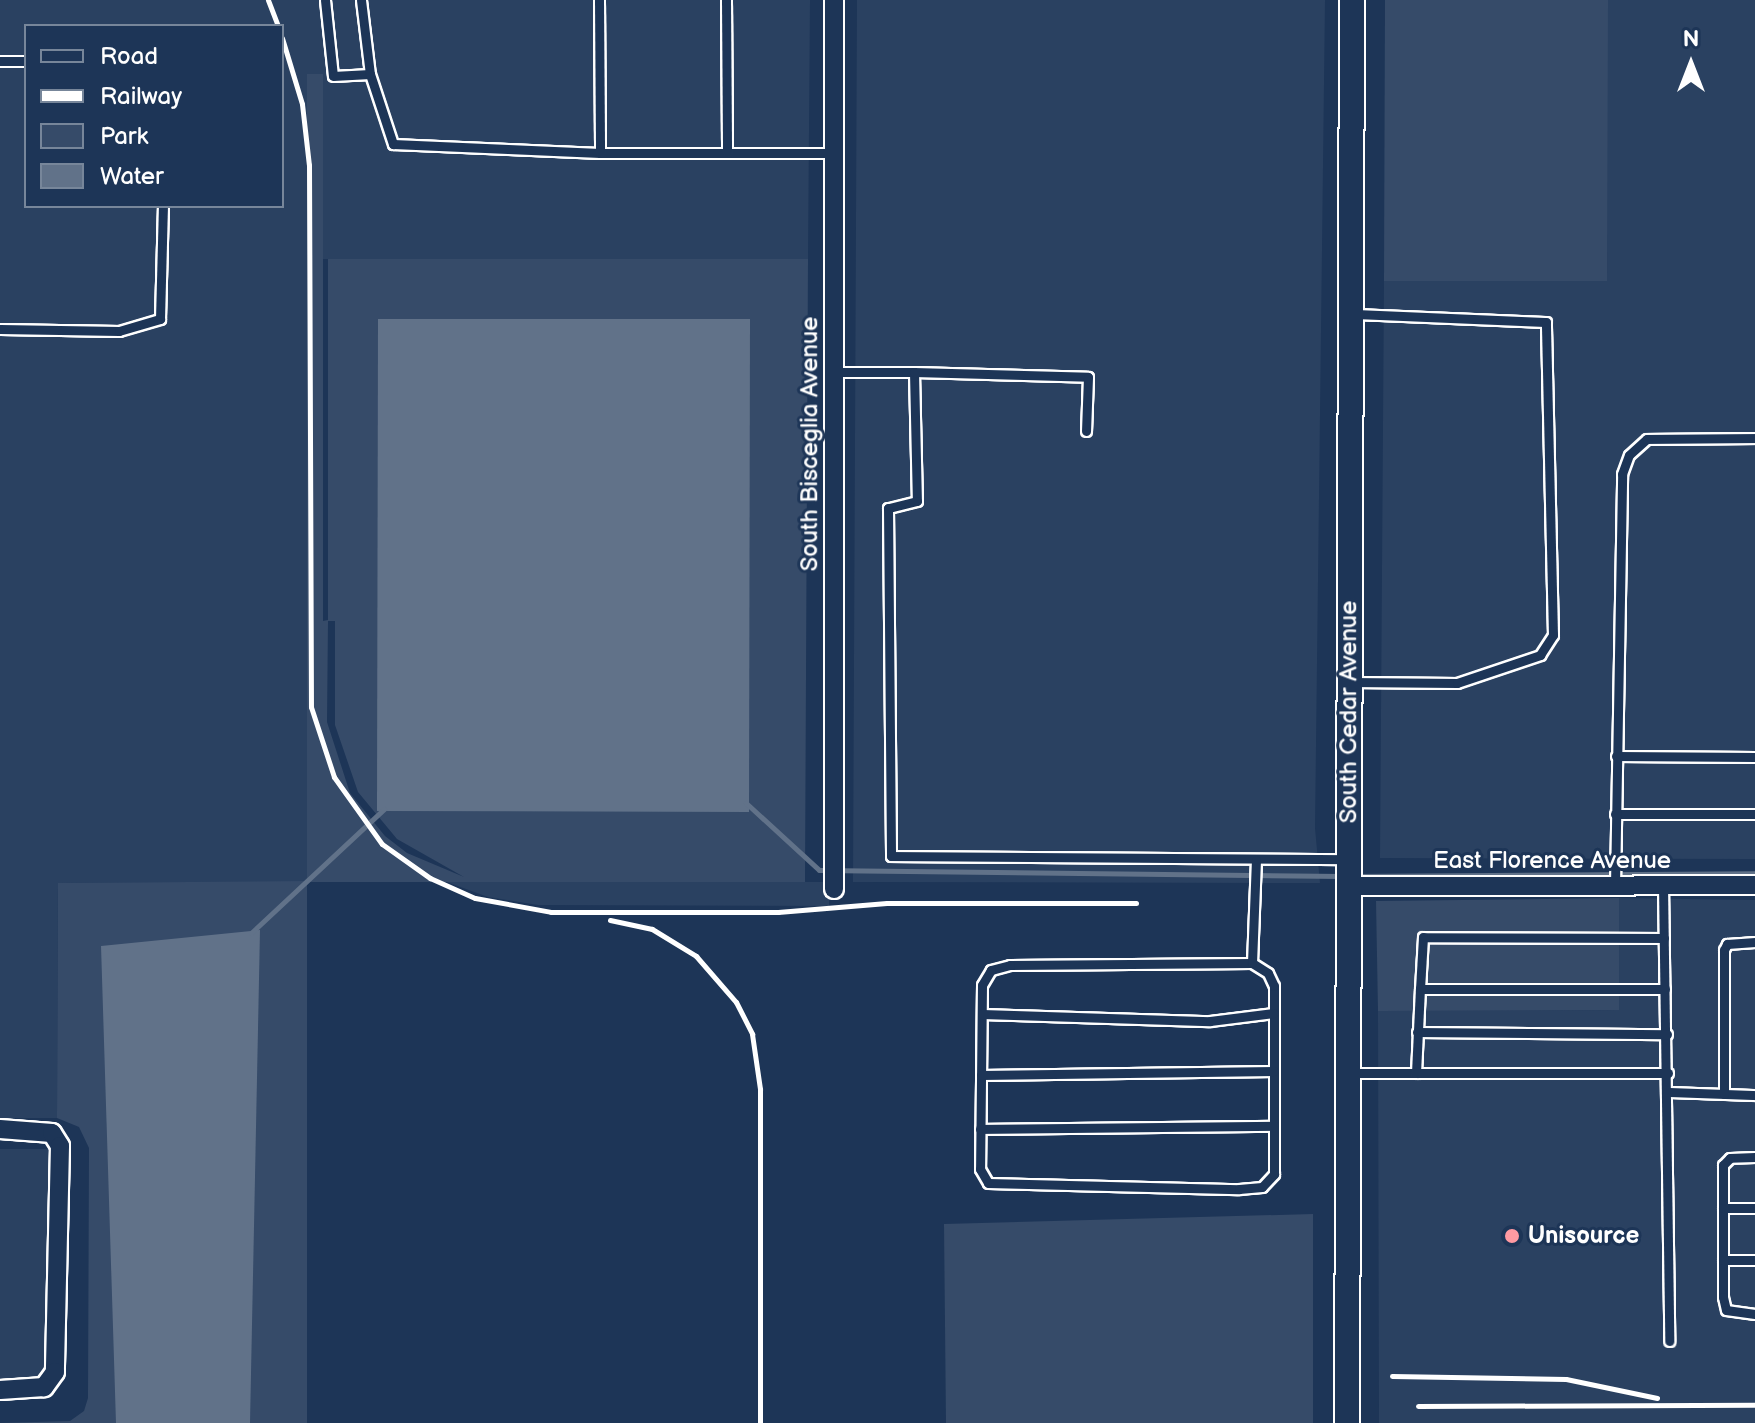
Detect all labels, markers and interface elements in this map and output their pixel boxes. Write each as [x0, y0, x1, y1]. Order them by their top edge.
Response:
legend [24, 24, 284, 208]
north arrow [1651, 24, 1731, 104]
text: N [1683, 26, 1699, 53]
text: Road [100, 42, 158, 71]
text: Railway [100, 82, 182, 111]
text: Park [100, 122, 148, 151]
text: Water [100, 162, 164, 191]
street label: South Bisceglia Avenue [796, 317, 824, 571]
street label: South Cedar Avenue [1335, 601, 1363, 823]
street label: East Florence Avenue [1433, 847, 1671, 875]
place label: Unisource [1528, 1222, 1639, 1250]
marker: Unisource [1503, 1227, 1521, 1245]

